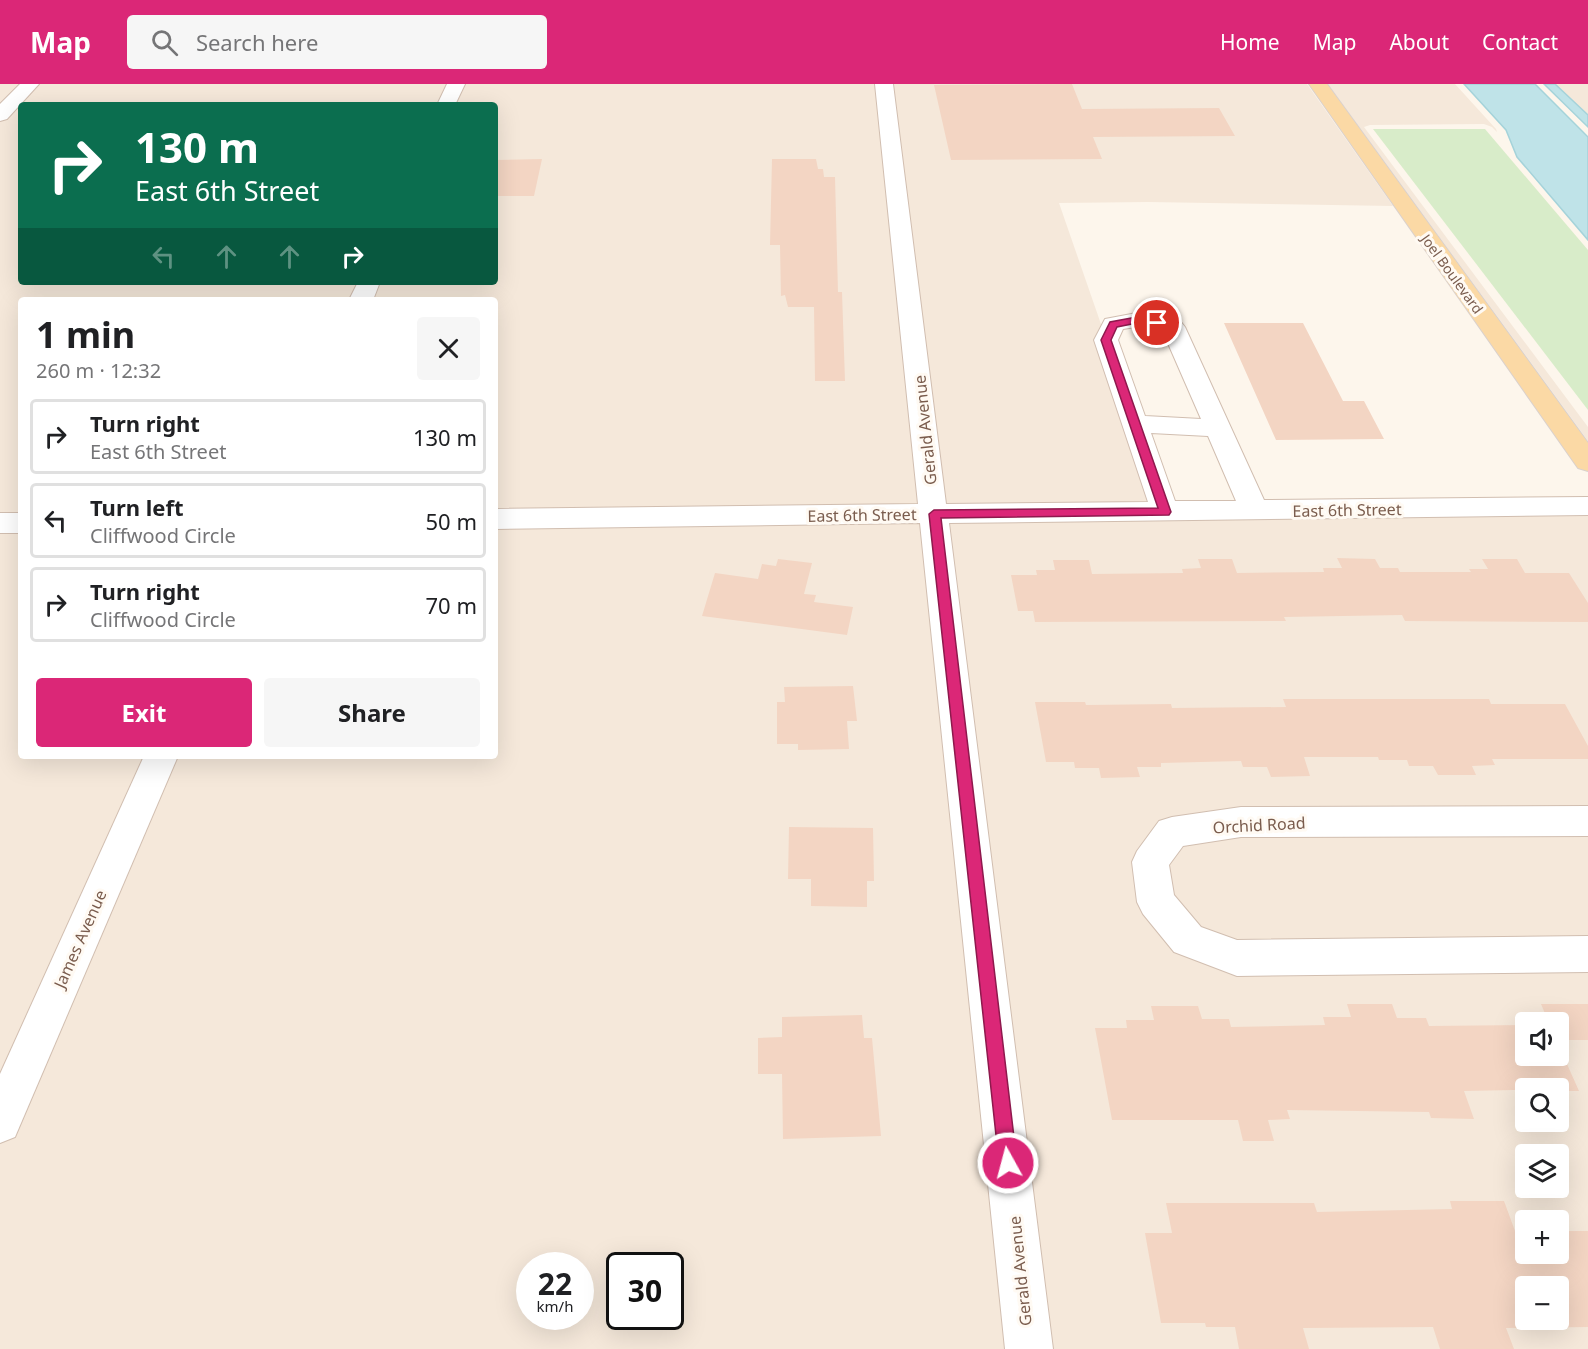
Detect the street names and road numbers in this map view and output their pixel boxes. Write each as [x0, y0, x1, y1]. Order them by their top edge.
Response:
street label: Joel Boulevard [1416, 228, 1488, 317]
street label: Gerald Avenue [908, 374, 942, 486]
street label: East 6th Street [1292, 498, 1402, 522]
street label: East 6th Street [807, 503, 917, 527]
street label: Orchid Road [1212, 812, 1306, 838]
street label: James Avenue [48, 886, 111, 993]
street label: Gerald Avenue [1003, 1215, 1037, 1327]

